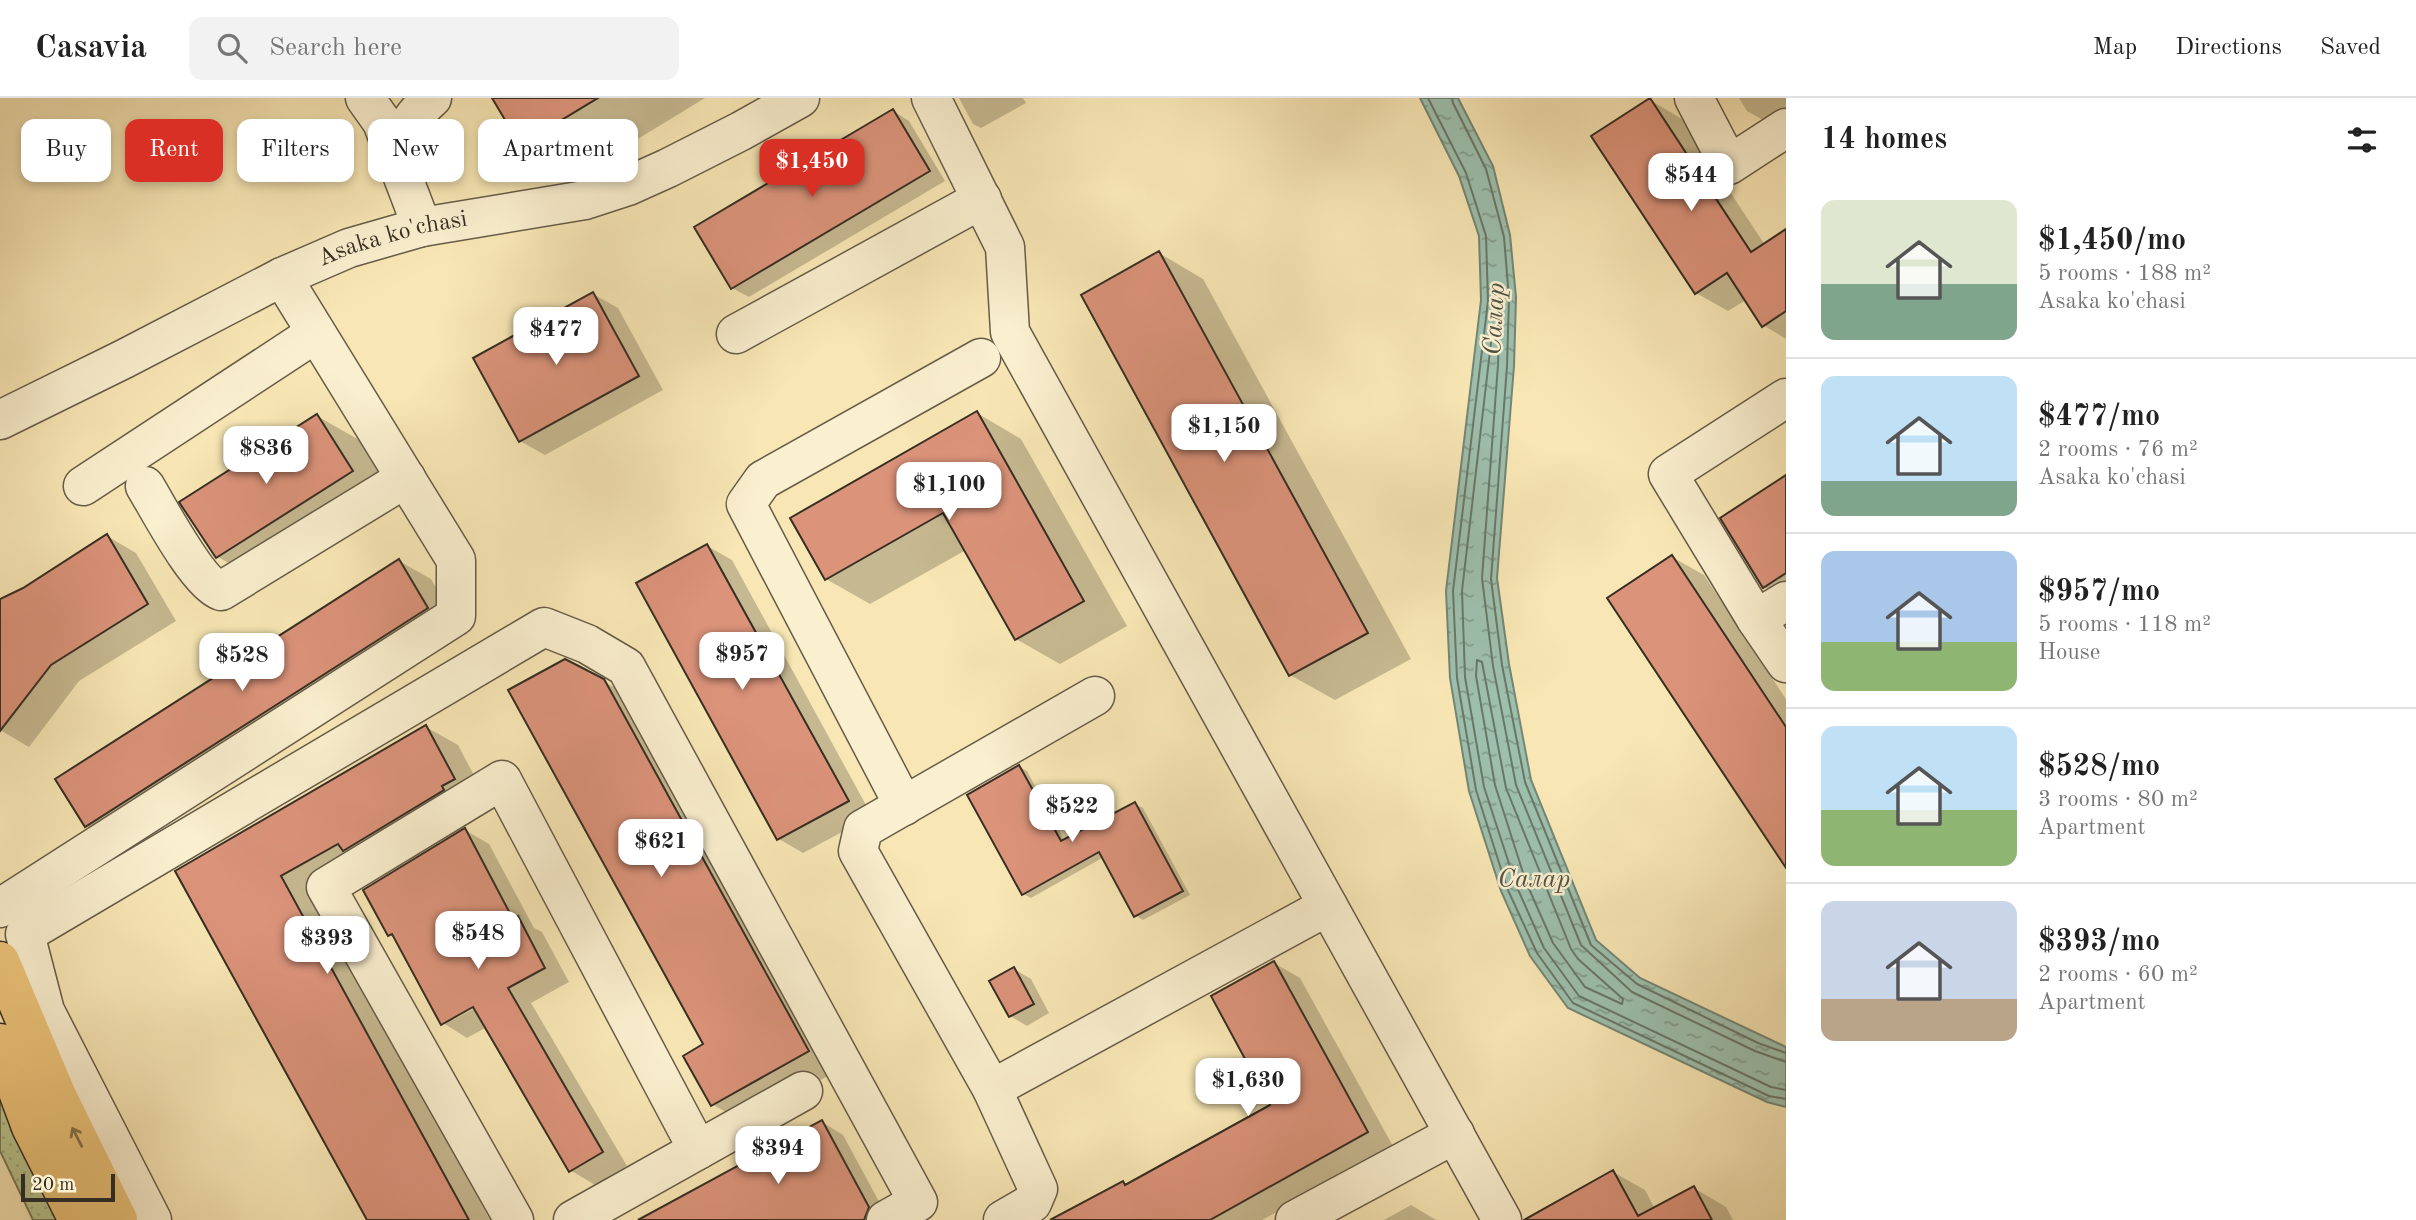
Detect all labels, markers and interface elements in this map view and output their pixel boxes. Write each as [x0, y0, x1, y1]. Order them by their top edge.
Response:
search box [189, 17, 679, 80]
icon: search [213, 29, 251, 67]
text: Casavia [35, 32, 147, 65]
text: Search here [269, 35, 402, 61]
text: Map [2093, 36, 2137, 60]
text: Directions [2175, 36, 2282, 60]
text: Saved [2320, 36, 2381, 60]
chip: Buy [21, 119, 111, 182]
chip: Rent [125, 119, 223, 182]
chip: Filters [237, 119, 354, 182]
chip: New [368, 119, 464, 182]
chip: Apartment [478, 119, 638, 182]
icon: filters [2343, 121, 2381, 159]
text: 14 homes [1821, 125, 1947, 155]
pin: $1,450 [755, 140, 869, 199]
text: $1,450 [775, 150, 849, 173]
pin: $544 [1650, 153, 1732, 213]
text: $544 [1664, 164, 1718, 187]
street label: Asaka ko'chasi [315, 208, 469, 272]
text: $1,450/mo [2038, 226, 2186, 256]
icon: home [1877, 228, 1961, 312]
text: 5 rooms · 188 m² [2038, 262, 2211, 285]
water label: Салар [1480, 282, 1510, 356]
text: Asaka ko'chasi [2038, 290, 2186, 313]
pin: $477 [515, 308, 597, 367]
text: $477 [529, 318, 583, 341]
text: $477/mo [2038, 402, 2160, 432]
pin: $1,150 [1167, 404, 1281, 464]
icon: home [1877, 404, 1961, 488]
text: $1,150 [1187, 415, 1261, 438]
pin: $836 [225, 426, 307, 486]
text: $836 [239, 437, 293, 460]
text: 2 rooms · 76 m² [2038, 438, 2198, 461]
pin: $1,100 [892, 462, 1006, 522]
text: Asaka ko'chasi [2038, 466, 2186, 489]
text: $1,100 [912, 473, 986, 496]
text: $957/mo [2038, 577, 2160, 607]
icon: home [1877, 579, 1961, 663]
text: 5 rooms · 118 m² [2038, 613, 2211, 636]
pin: $957 [701, 632, 783, 692]
pin: $528 [201, 634, 283, 693]
text: House [2038, 641, 2100, 664]
text: $957 [715, 643, 769, 666]
text: $528 [215, 644, 269, 667]
text: $528/mo [2038, 752, 2160, 782]
icon: home [1877, 754, 1961, 838]
pin: $522 [1031, 784, 1113, 844]
text: 3 rooms · 80 m² [2038, 788, 2198, 811]
text: $522 [1045, 795, 1099, 818]
text: Apartment [2038, 816, 2146, 839]
pin: $621 [620, 820, 702, 879]
text: $621 [634, 830, 688, 853]
water label: Салар [1498, 867, 1570, 893]
pin: $548 [437, 912, 519, 971]
pin: $393 [286, 916, 368, 976]
text: $548 [451, 922, 505, 945]
text: $393 [300, 927, 354, 950]
text: $393/mo [2038, 927, 2160, 957]
icon: home [1877, 929, 1961, 1013]
text: 2 rooms · 60 m² [2038, 963, 2198, 986]
text: Apartment [2038, 991, 2146, 1014]
pin: $1,630 [1191, 1058, 1305, 1118]
text: $1,630 [1211, 1069, 1285, 1092]
pin: $394 [737, 1126, 819, 1186]
one-way arrow [70, 1127, 83, 1148]
text: $394 [751, 1137, 805, 1160]
scale bar [21, 1171, 116, 1203]
text: 20 m [32, 1176, 74, 1195]

